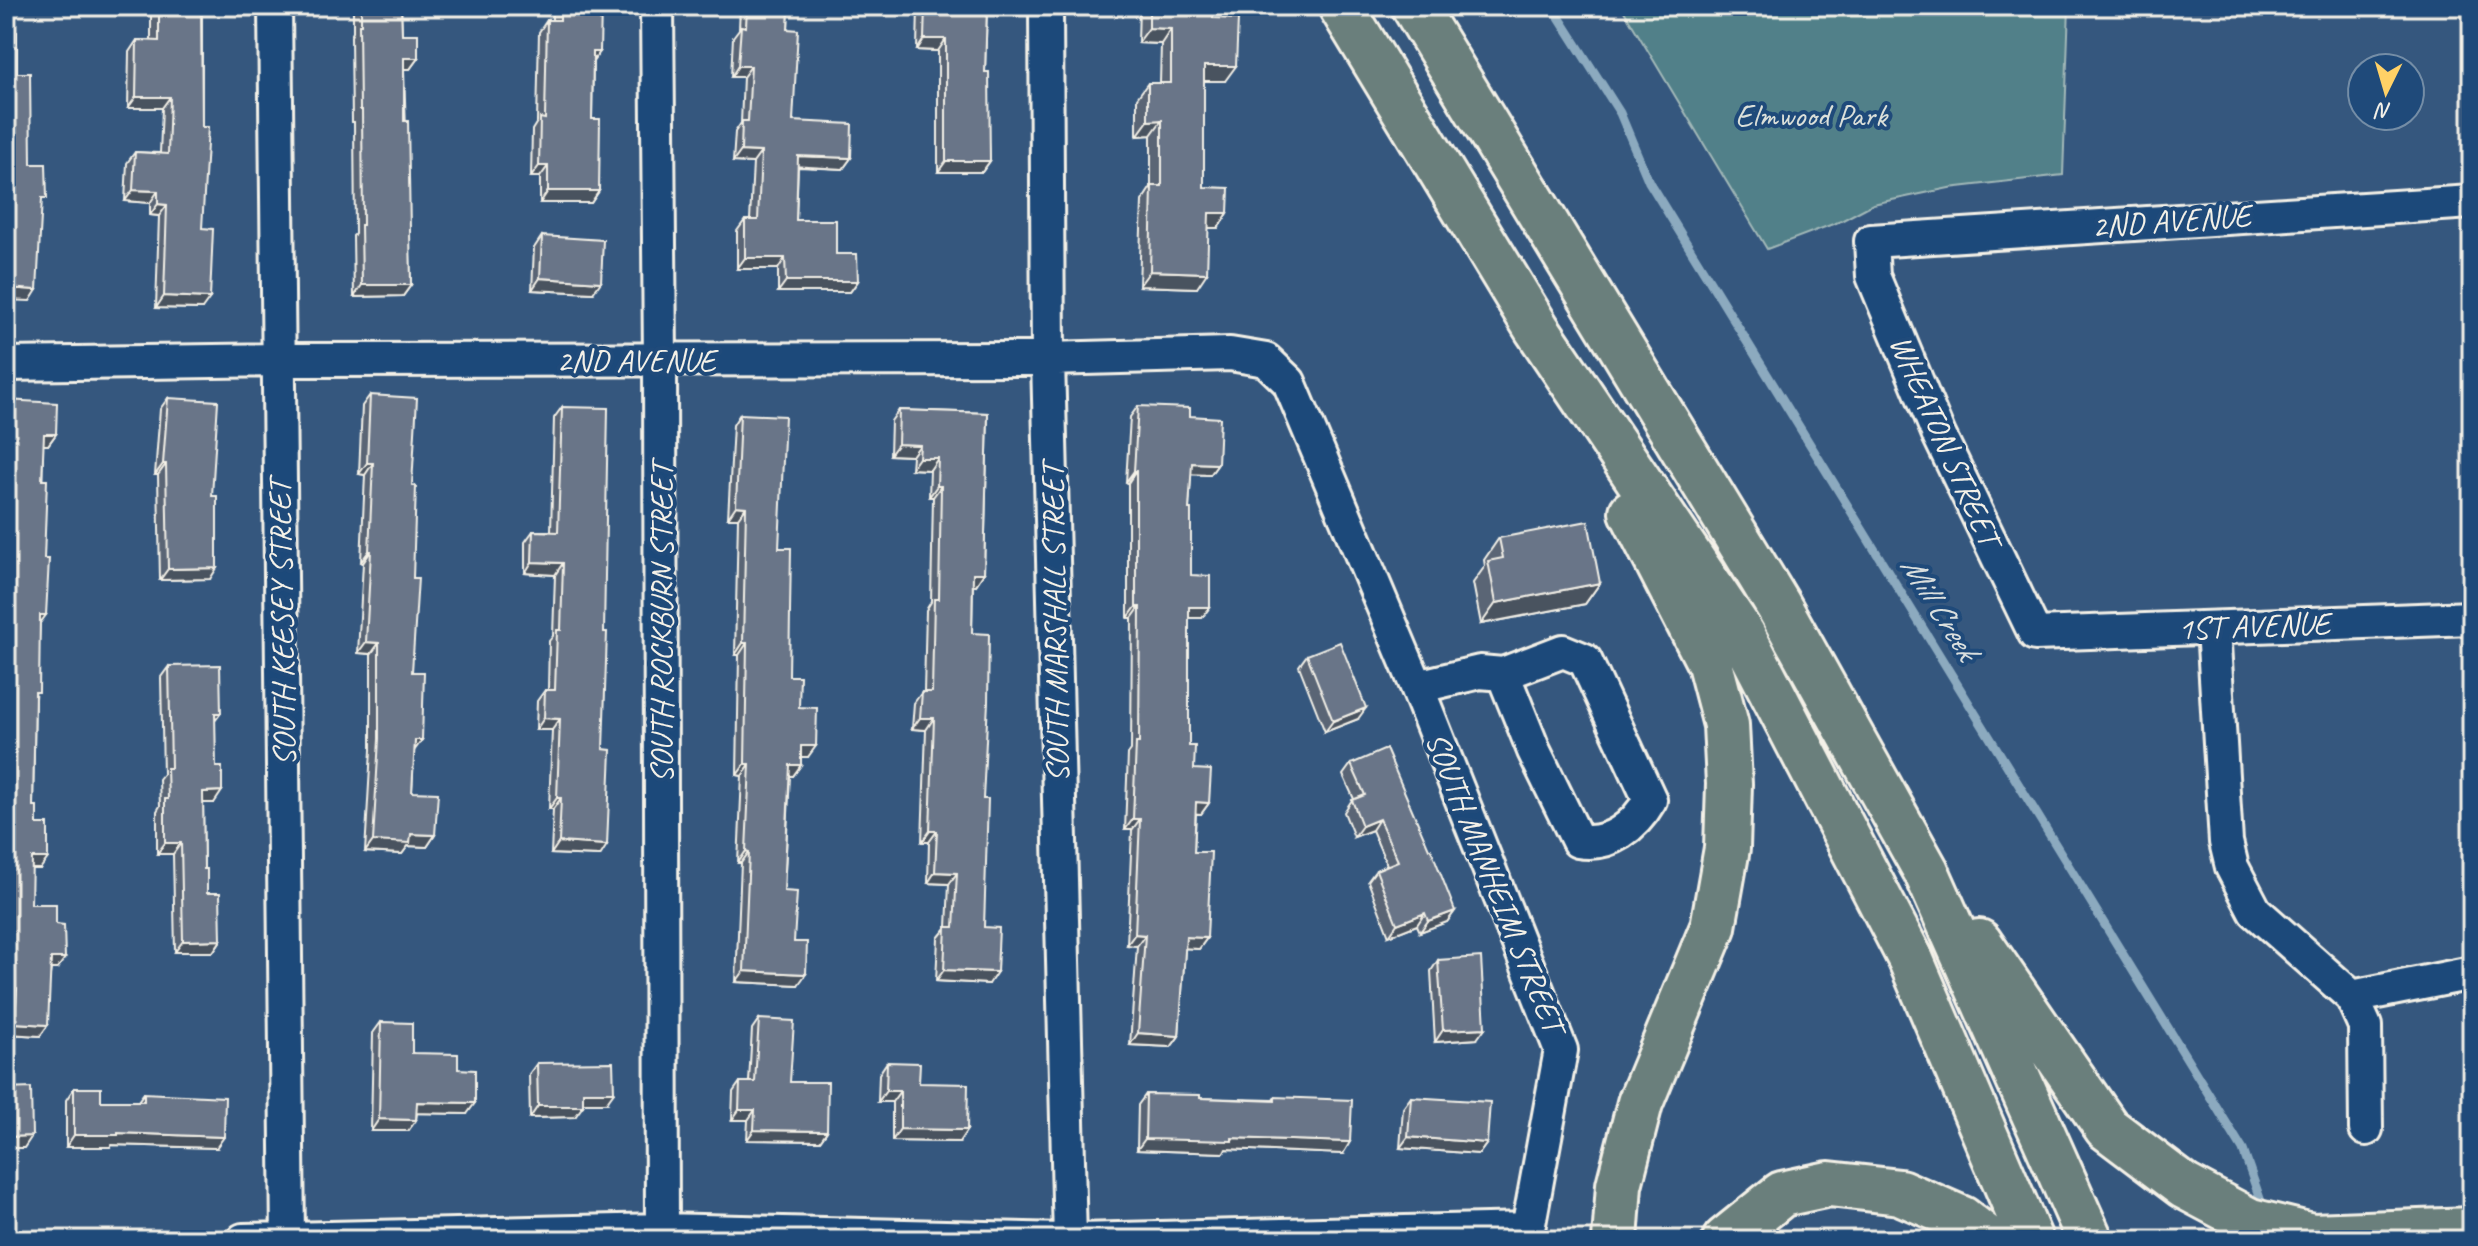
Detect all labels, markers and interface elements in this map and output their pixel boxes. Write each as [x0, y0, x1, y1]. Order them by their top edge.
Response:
north arrow [2346, 52, 2426, 132]
park label: Elmwood Park [1735, 95, 1889, 136]
text: N [2373, 96, 2392, 125]
street label: 2ND AVENUE [2090, 195, 2256, 247]
street label: WHEATON STREET [1880, 329, 2013, 558]
street label: 2ND AVENUE [556, 340, 720, 381]
street label: SOUTH ROCKBURN STREET [641, 457, 682, 783]
street label: SOUTH MARSHALL STREET [1032, 457, 1078, 783]
street label: SOUTH KEESEY STREET [259, 473, 305, 766]
water label: Mill Creek [1892, 547, 1991, 671]
street label: 1ST AVENUE [2177, 603, 2335, 649]
street label: SOUTH MANHEIM STREET [1416, 726, 1577, 1044]

